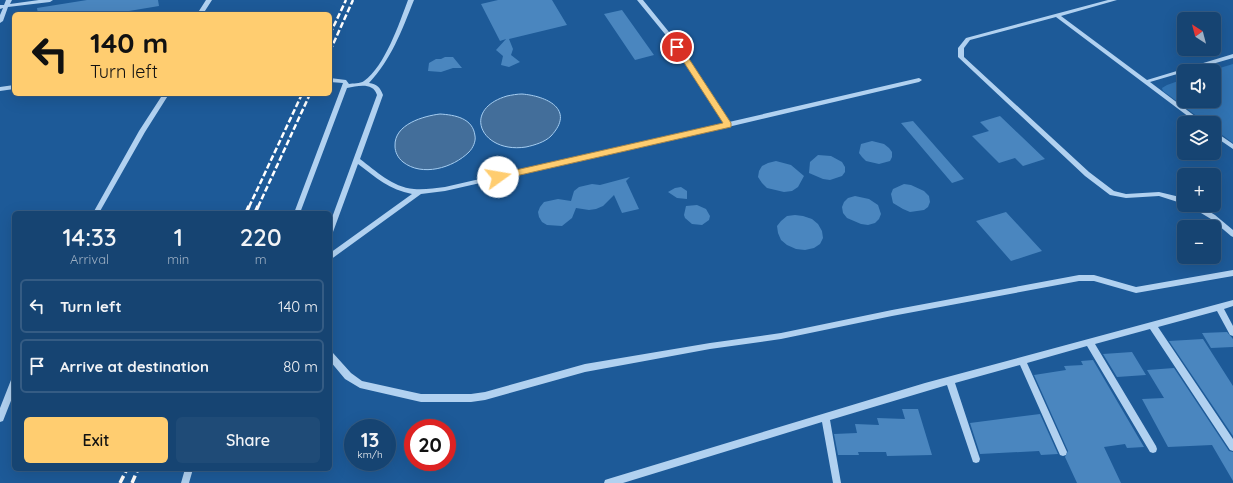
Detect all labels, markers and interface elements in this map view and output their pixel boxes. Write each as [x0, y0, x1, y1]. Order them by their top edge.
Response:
north arrow [1177, 12, 1221, 56]
map controls [1177, 12, 1221, 264]
text: 140 m [90, 25, 168, 60]
icon: left [24, 28, 76, 80]
pin [660, 30, 694, 64]
icon: arrive [666, 36, 688, 58]
text: Turn left [90, 60, 158, 83]
button: sound [1177, 64, 1221, 108]
button: layers [1177, 116, 1221, 160]
position arrow [477, 156, 519, 198]
button: + [1177, 168, 1221, 212]
button: − [1177, 220, 1221, 264]
text: 14:33 [63, 222, 117, 252]
text: 1 [174, 222, 183, 252]
text: 220 [240, 222, 281, 252]
text: Arrival [70, 251, 109, 267]
text: min [167, 251, 189, 267]
text: m [255, 251, 267, 267]
icon: left [26, 295, 48, 317]
text: Turn left [60, 297, 122, 316]
text: 140 m [278, 297, 318, 316]
icon: arrive [26, 355, 48, 377]
text: Arrive at destination [60, 357, 209, 376]
text: 80 m [283, 357, 318, 376]
button: Exit [24, 417, 168, 463]
button: Share [176, 417, 320, 463]
speed limit sign: 20 [404, 419, 456, 471]
text: 13 [361, 427, 379, 452]
text: km/h [357, 448, 383, 461]

